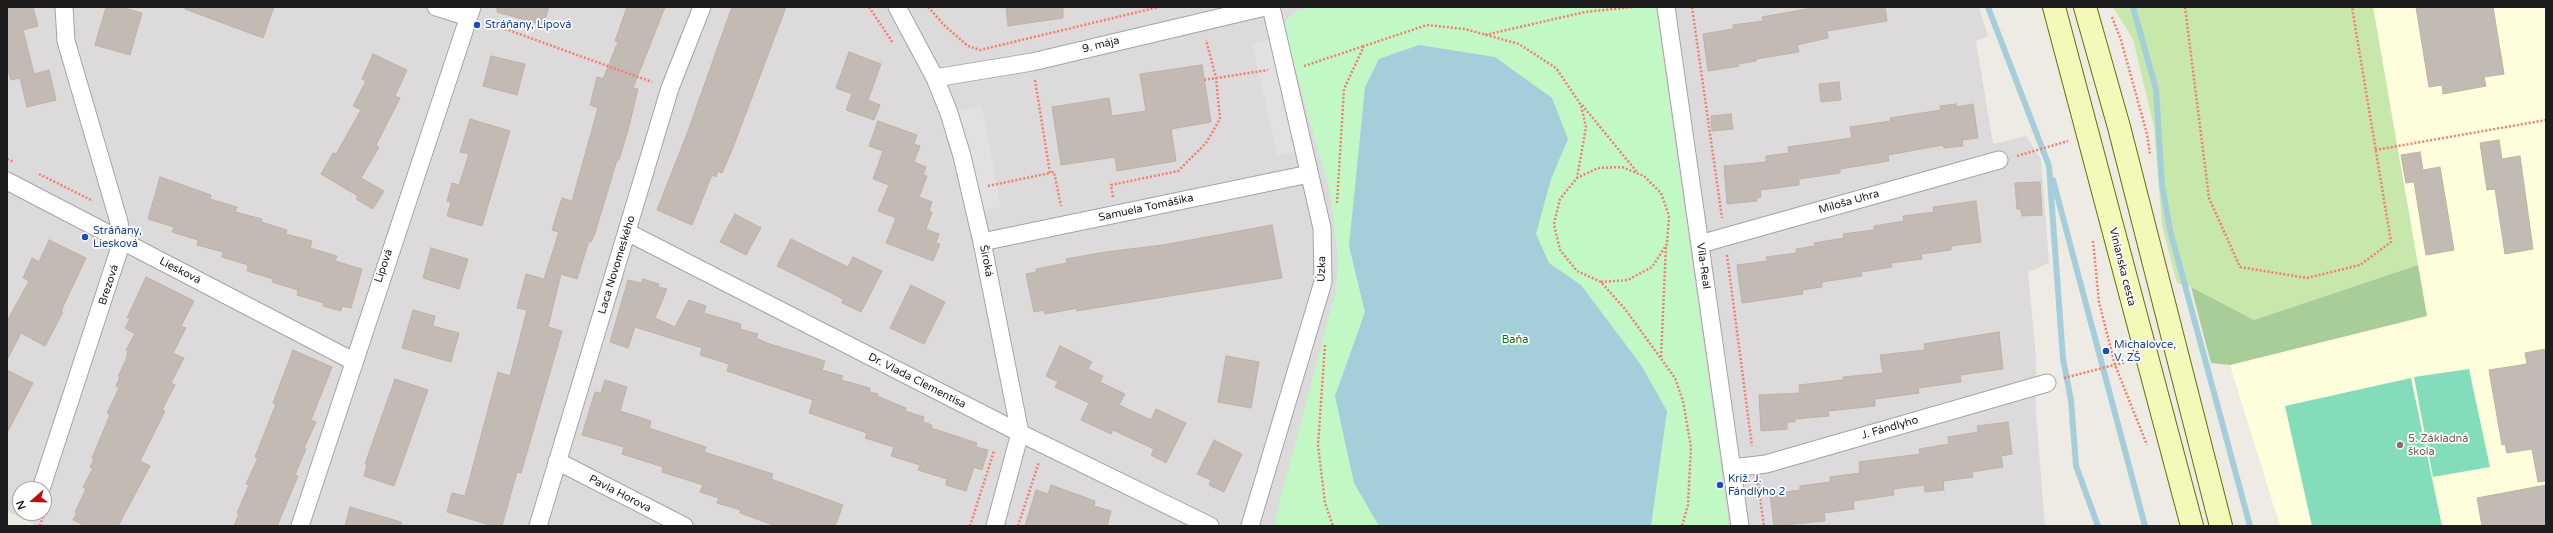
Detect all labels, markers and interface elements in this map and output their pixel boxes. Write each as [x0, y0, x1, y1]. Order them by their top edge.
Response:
place label: Stráňany, Lipová [485, 18, 571, 32]
marker: Stráňany, Lipová [472, 20, 482, 30]
street label: 9. mája [1081, 34, 1121, 56]
street label: Miloša Uhra [1817, 187, 1881, 217]
street label: Samuela Tomášika [1097, 191, 1195, 225]
street label: Laca Novomeského [596, 214, 638, 316]
place label: Stráňany, Liesková [93, 224, 142, 250]
street label: Vinianska cesta [2106, 226, 2138, 308]
marker: Stráňany, Liesková [80, 232, 90, 242]
street label: Vila-Real [1693, 242, 1713, 290]
street label: Široká [976, 244, 996, 278]
street label: Lipová [372, 248, 396, 284]
street label: Liesková [157, 255, 203, 287]
street label: Úzka [1315, 256, 1329, 282]
street label: Brezová [96, 263, 122, 307]
park label: Baňa [1502, 333, 1528, 347]
place label: Michalovce, V. ZŠ [2114, 338, 2176, 364]
marker: Michalovce, V. ZŠ [2101, 346, 2111, 356]
street label: Dr. Vlada Clementisa [866, 351, 968, 411]
street label: J. Fándlyho [1860, 414, 1920, 442]
place label: 5. Základná škola [2408, 432, 2468, 458]
marker: 5. Základná škola [2395, 440, 2405, 450]
place label: Križ. J. Fándlyho 2 [1728, 472, 1785, 498]
street label: Pavla Horova [587, 473, 653, 515]
marker: Križ. J. Fándlyho 2 [1715, 480, 1725, 490]
north arrow [12, 481, 52, 521]
text: N [14, 499, 29, 511]

